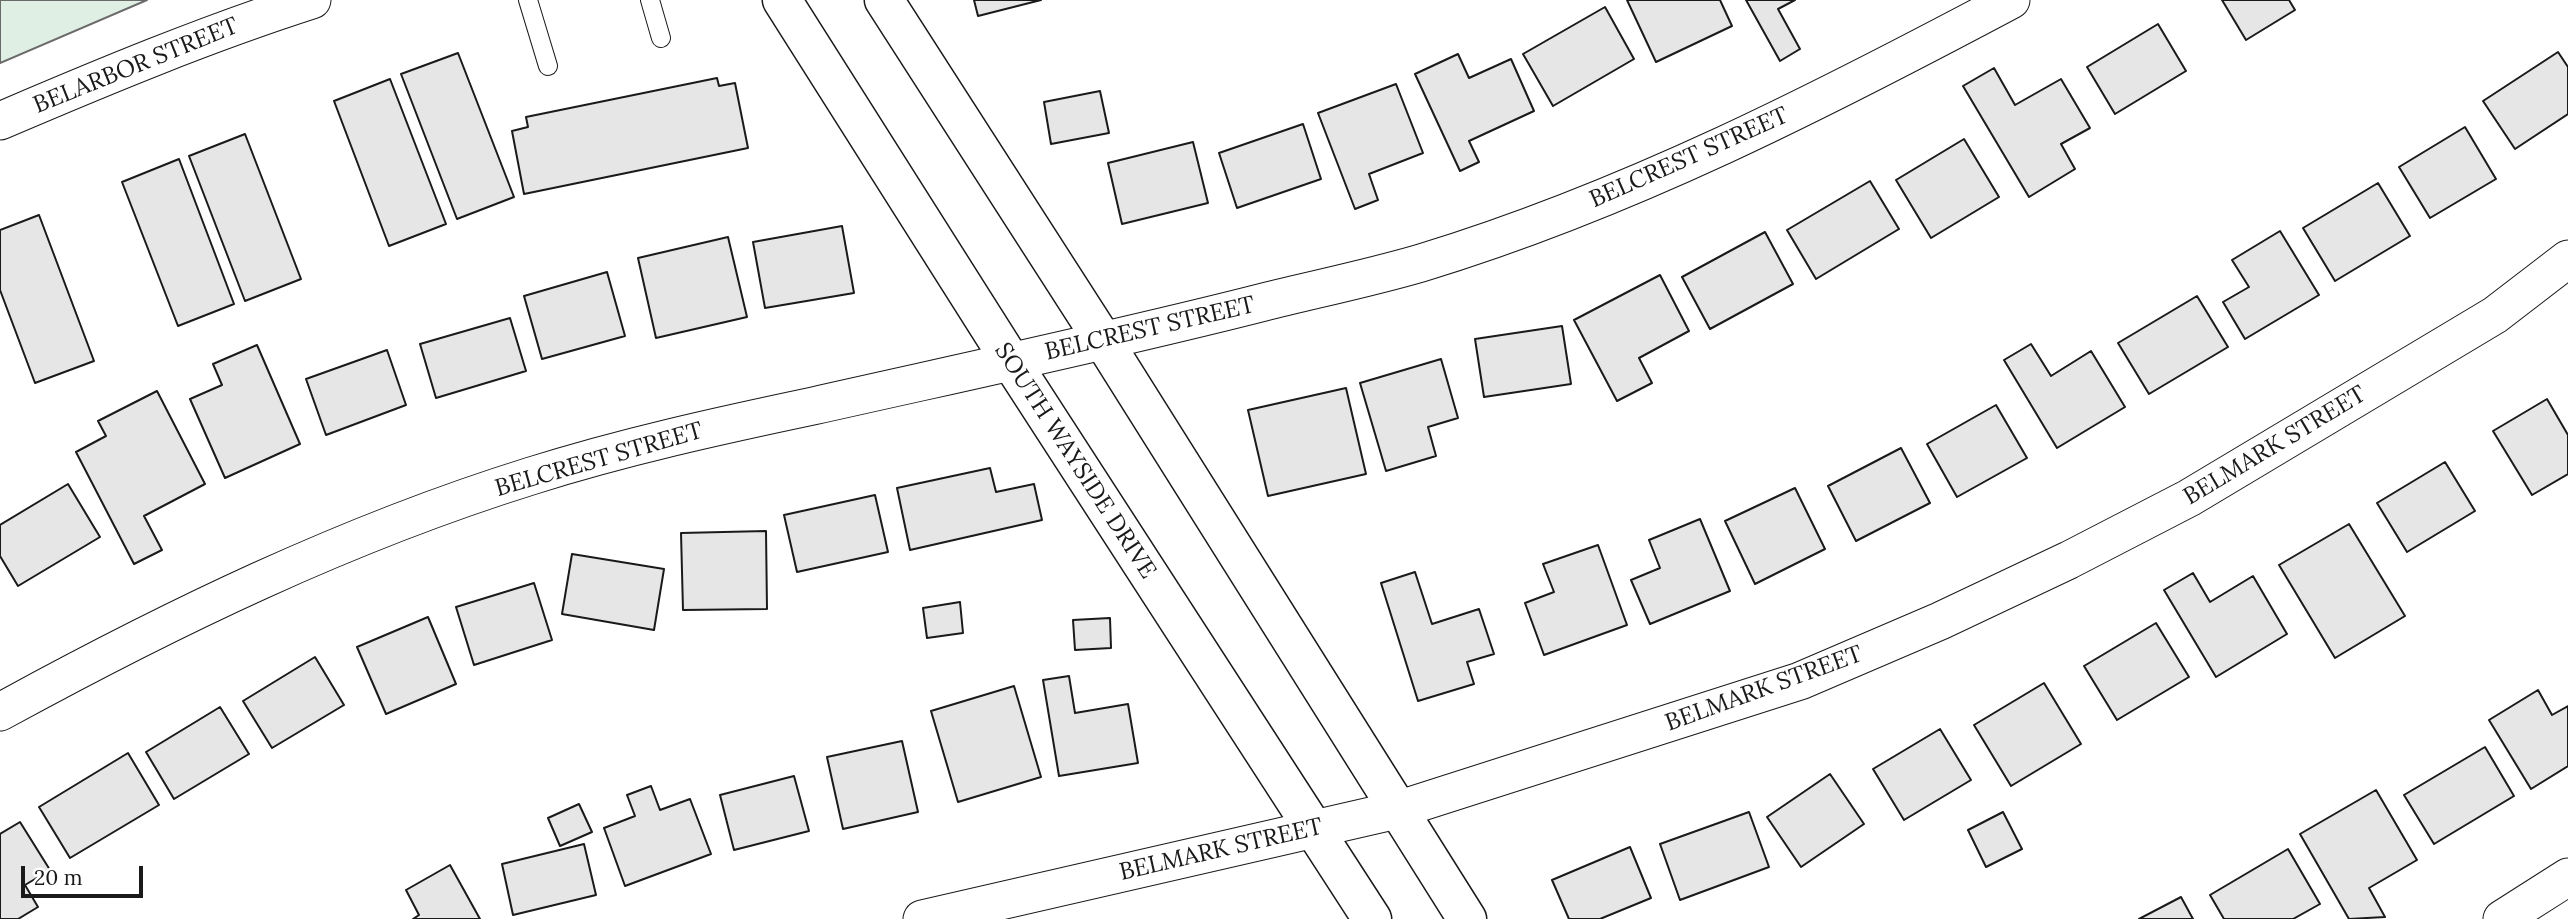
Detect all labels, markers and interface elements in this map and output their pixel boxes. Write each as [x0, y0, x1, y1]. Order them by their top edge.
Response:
street label: BELARBOR STREET [29, 12, 243, 120]
street label: BELCREST STREET [1585, 101, 1793, 215]
street label: BELCREST STREET [1042, 291, 1258, 367]
street label: SOUTH WAYSIDE DRIVE [988, 338, 1162, 584]
street label: BELMARK STREET [2179, 380, 2371, 512]
street label: BELCREST STREET [492, 417, 706, 503]
street label: BELMARK STREET [1662, 640, 1866, 738]
street label: BELMARK STREET [1117, 813, 1325, 887]
scale bar [24, 852, 147, 896]
text: 20 m [34, 864, 83, 891]

